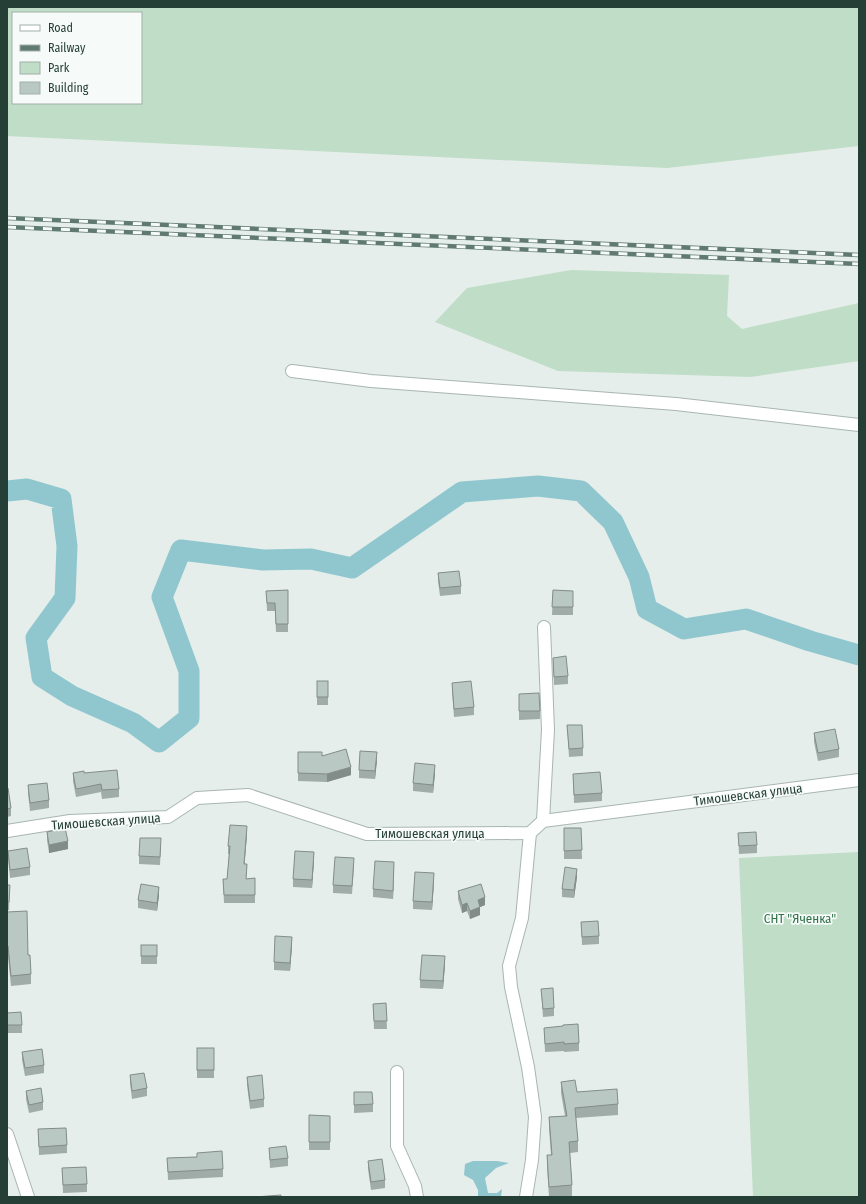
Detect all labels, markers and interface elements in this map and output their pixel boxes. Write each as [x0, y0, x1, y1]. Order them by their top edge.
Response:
legend [12, 12, 142, 104]
text: Road [48, 21, 73, 35]
text: Railway [48, 41, 86, 55]
text: Park [48, 61, 70, 75]
text: Building [48, 81, 89, 95]
street label: Тимошевская улица [693, 780, 803, 809]
street label: Тимошевская улица [51, 810, 161, 833]
street label: Тимошевская улица [375, 826, 485, 841]
park label: СНТ "Яченка" [764, 911, 836, 926]

